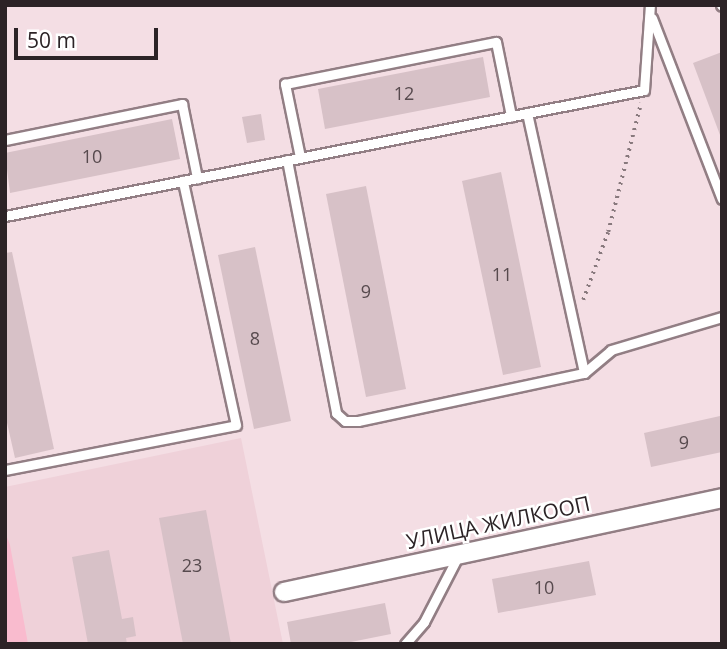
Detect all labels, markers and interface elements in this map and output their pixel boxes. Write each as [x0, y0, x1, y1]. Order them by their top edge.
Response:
scale bar [18, 14, 161, 58]
text: 50 m [27, 26, 76, 54]
house number: 12 [394, 82, 414, 104]
house number: 10 [82, 145, 102, 167]
house number: 11 [492, 263, 512, 285]
house number: 9 [361, 280, 371, 302]
house number: 8 [250, 327, 260, 349]
house number: 9 [679, 431, 689, 453]
street label: УЛИЦА ЖИЛКООП [404, 490, 592, 554]
house number: 23 [182, 554, 202, 576]
house number: 10 [534, 576, 554, 598]

